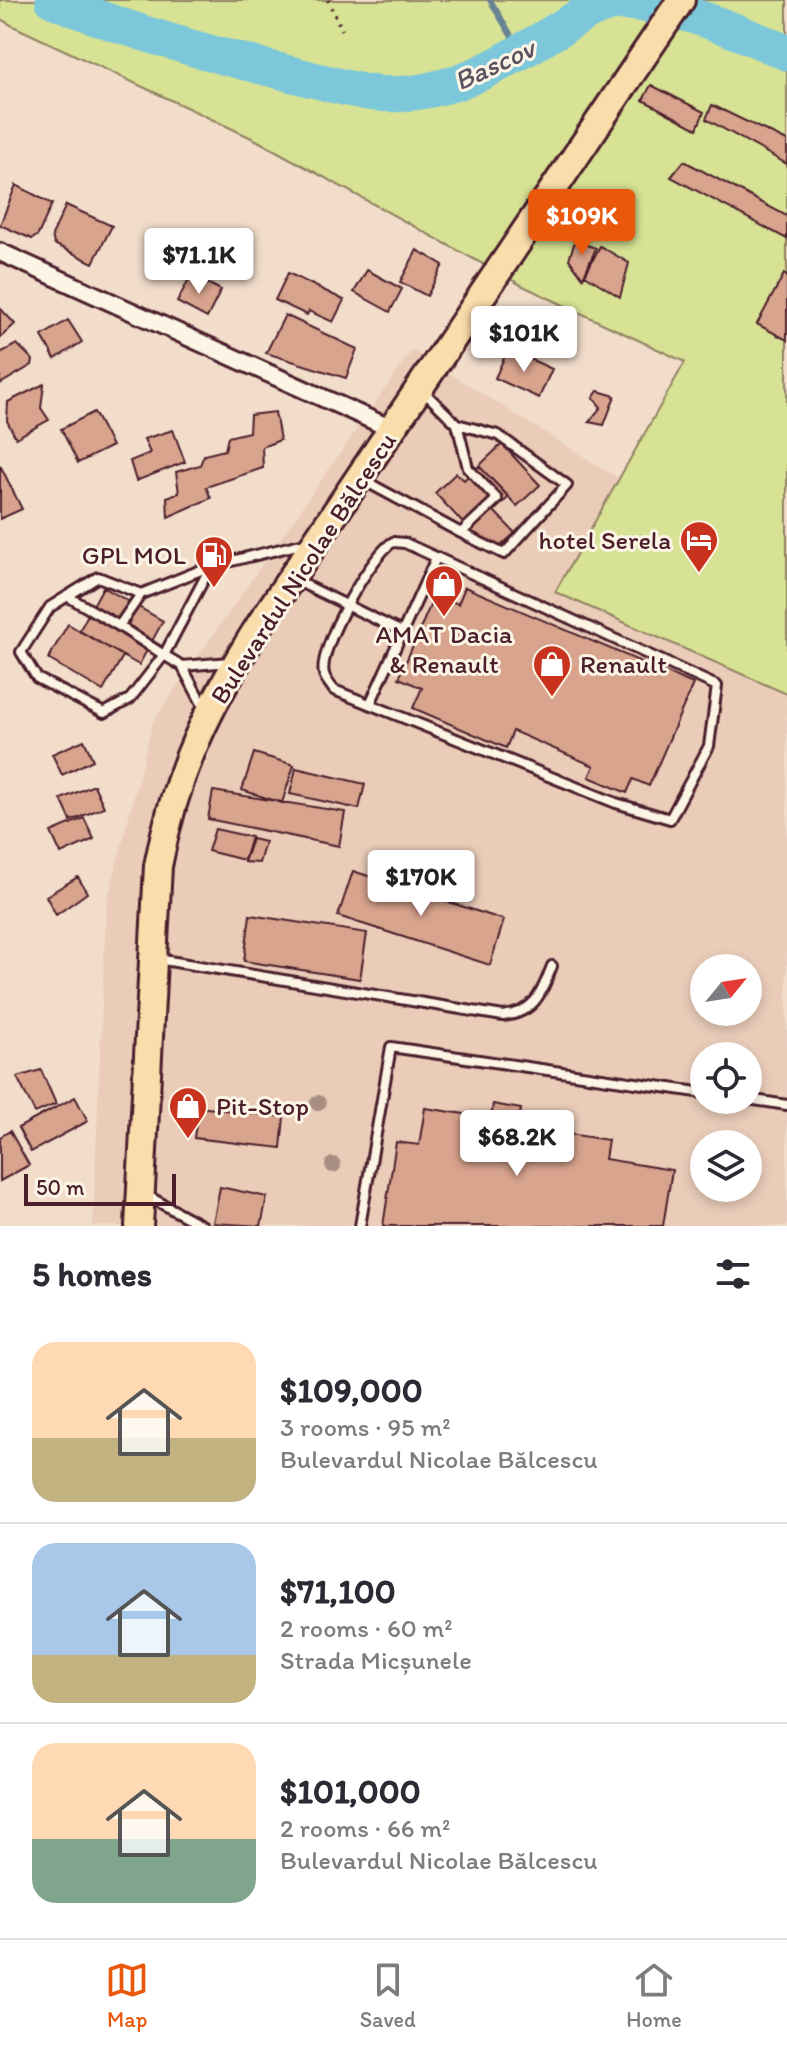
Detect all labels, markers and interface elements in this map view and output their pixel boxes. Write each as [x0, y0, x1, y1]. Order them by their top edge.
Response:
water label: Bascov [448, 29, 542, 97]
pin: $109K [526, 189, 638, 257]
text: $109K [546, 199, 618, 231]
pin: $71.1K [134, 228, 264, 296]
text: $71.1K [162, 238, 236, 270]
pin: $101K [468, 306, 580, 374]
text: $101K [489, 316, 559, 348]
street label: Bulevardul Nicolae Bălcescu [203, 426, 403, 710]
hotel icon: hotel Serela [678, 519, 720, 574]
place label: hotel Serela [538, 524, 671, 556]
fuel station icon: GPL MOL [193, 534, 235, 589]
place label: GPL MOL [82, 539, 186, 571]
shop icon: AMAT Dacia & Renault [423, 563, 465, 618]
place label: AMAT Dacia & Renault [375, 618, 513, 680]
shop icon: Renault [531, 643, 573, 698]
place label: Renault [580, 648, 667, 680]
pin: $170K [365, 850, 477, 918]
text: $170K [386, 860, 456, 892]
north arrow [690, 954, 762, 1026]
map controls [690, 954, 762, 1202]
button: locate [690, 1042, 762, 1114]
shop icon: Pit-Stop [167, 1085, 209, 1140]
place label: Pit-Stop [216, 1090, 309, 1122]
pin: $68.2K [452, 1110, 582, 1178]
text: $68.2K [478, 1120, 556, 1152]
button: layers [690, 1130, 762, 1202]
scale bar [24, 1170, 176, 1206]
text: 50 m [36, 1174, 85, 1201]
icon: filters [711, 1252, 755, 1296]
text: 5 homes [32, 1254, 152, 1295]
text: $109,000 [280, 1370, 423, 1411]
icon: home [96, 1374, 192, 1470]
text: 3 rooms · 95 m² [280, 1411, 451, 1443]
text: Bulevardul Nicolae Bălcescu [280, 1443, 598, 1475]
text: $71,100 [280, 1571, 396, 1612]
icon: home [96, 1575, 192, 1671]
text: 2 rooms · 60 m² [280, 1612, 453, 1644]
text: Strada Micșunele [280, 1644, 472, 1676]
text: $101,000 [280, 1771, 421, 1812]
icon: home [96, 1775, 192, 1871]
text: 2 rooms · 66 m² [280, 1812, 450, 1844]
text: Bulevardul Nicolae Bălcescu [280, 1844, 598, 1876]
tab: Map [105, 1958, 149, 2033]
tab: Saved [360, 1958, 416, 2033]
tab: Home [626, 1958, 682, 2033]

